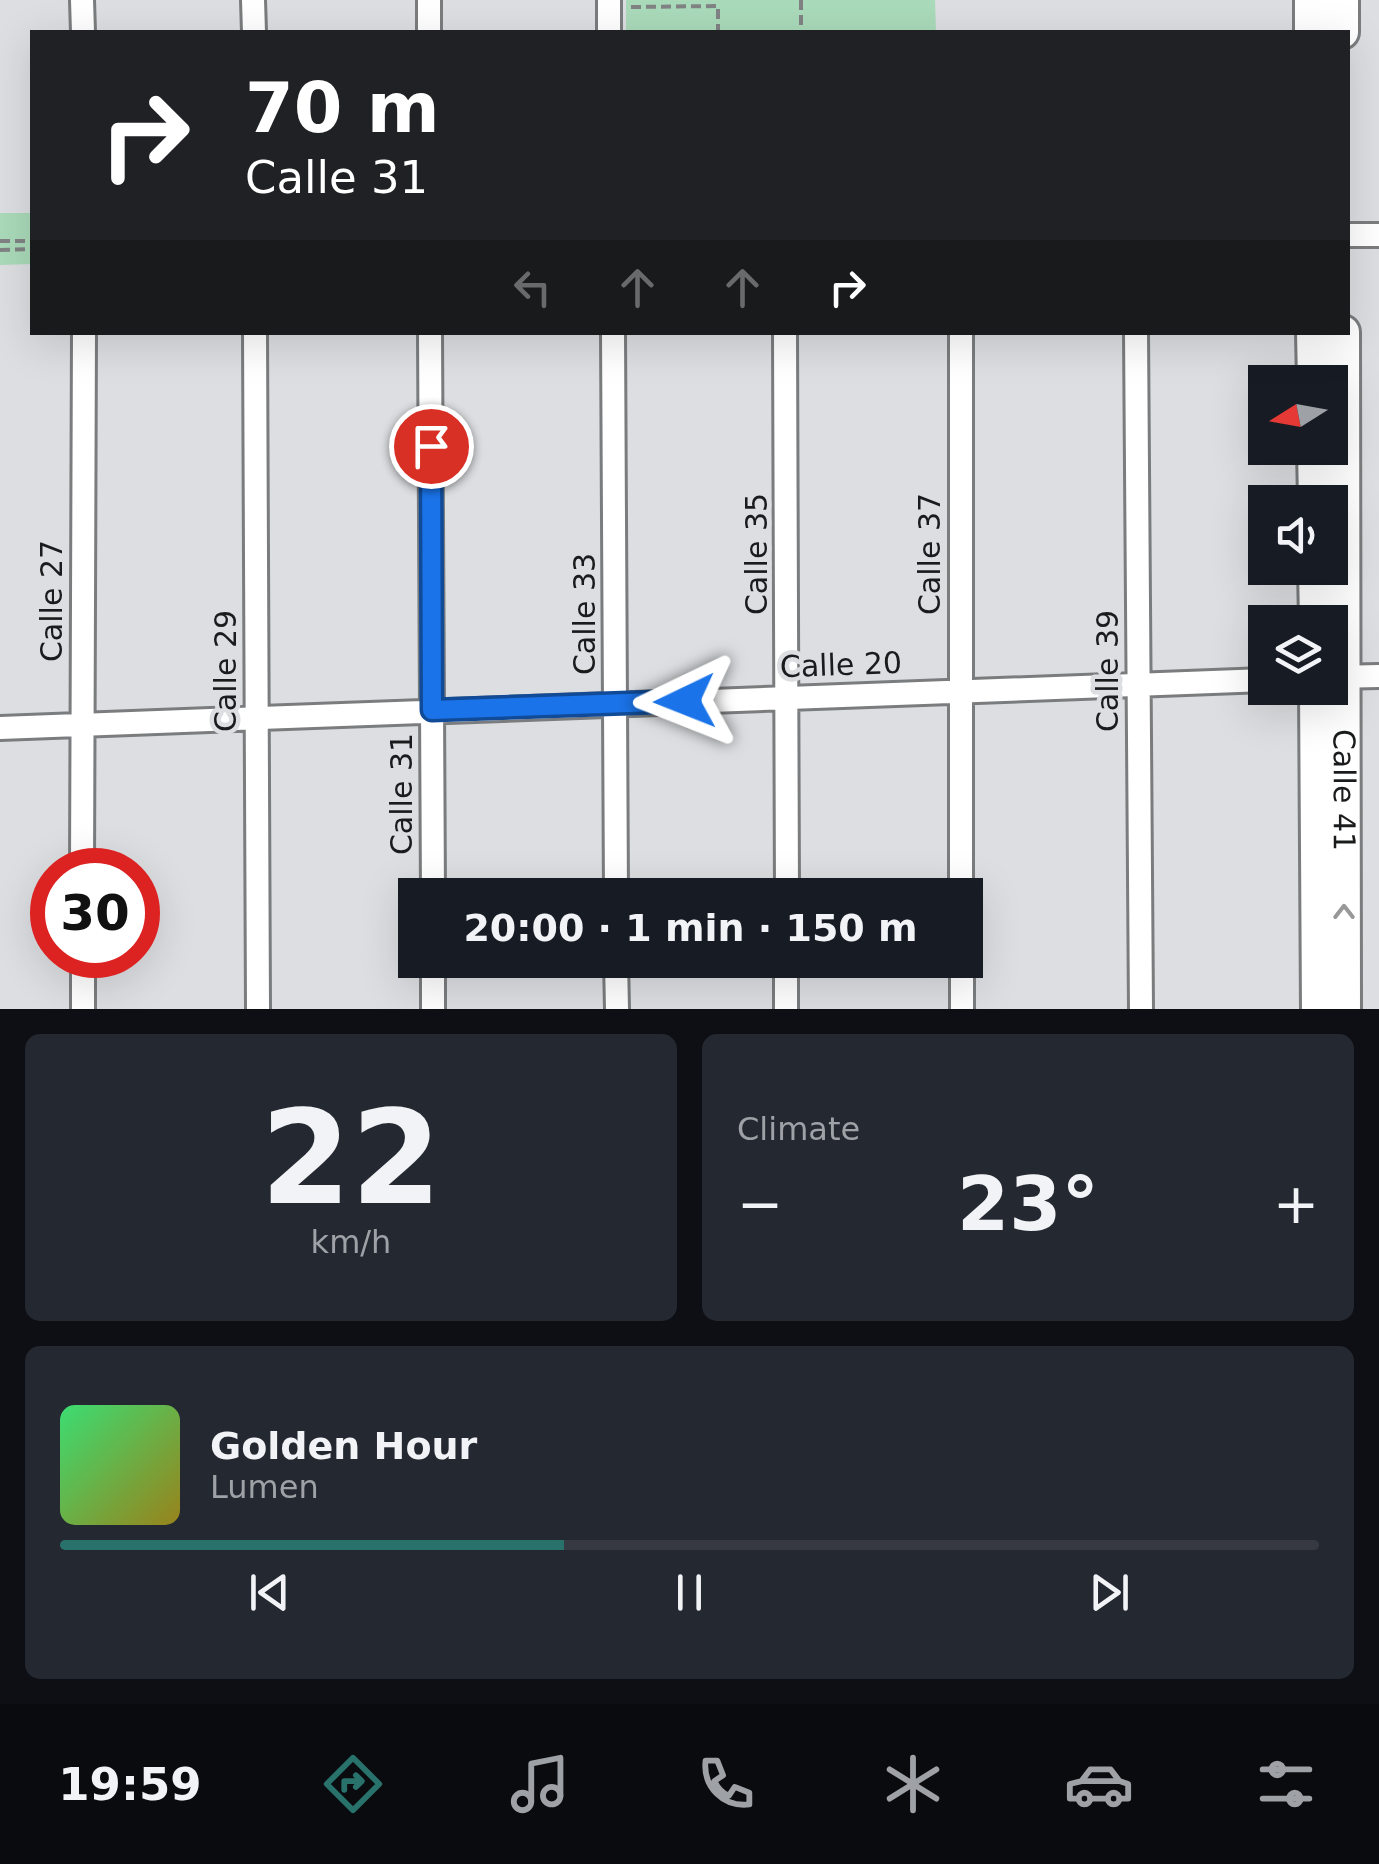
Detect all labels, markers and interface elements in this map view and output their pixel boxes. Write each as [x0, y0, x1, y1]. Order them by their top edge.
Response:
text: 70 m [245, 67, 440, 149]
icon: right [80, 70, 210, 200]
text: Calle 31 [245, 151, 428, 204]
icon: left [505, 260, 560, 315]
icon: ahead [610, 260, 665, 315]
icon: ahead [715, 260, 770, 315]
icon: right [820, 260, 875, 315]
north arrow [1248, 365, 1348, 465]
map controls [1248, 365, 1348, 705]
pin [389, 404, 474, 489]
icon: arrive [404, 419, 459, 474]
button: sound [1248, 485, 1348, 585]
street label: Calle 35 [739, 493, 774, 615]
street label: Calle 37 [912, 493, 947, 615]
street label: Calle 27 [34, 540, 69, 662]
street label: Calle 33 [567, 553, 602, 675]
button: layers [1248, 605, 1348, 705]
street label: Calle 29 [208, 610, 243, 732]
street label: Calle 39 [1090, 610, 1125, 732]
street label: Calle 20 [779, 645, 903, 684]
position arrow [633, 649, 737, 753]
street label: Calle 41 [1327, 729, 1362, 851]
street label: Calle 31 [384, 733, 419, 855]
speed limit sign: 30 [30, 848, 160, 978]
one-way arrow [1333, 903, 1355, 918]
text: 20:00 · 1 min · 150 m [463, 906, 918, 950]
text: 22 [261, 1082, 441, 1234]
text: Climate [737, 1110, 860, 1148]
text: 23° [957, 1160, 1099, 1248]
text: − [737, 1172, 783, 1236]
text: + [1273, 1172, 1319, 1236]
text: km/h [311, 1223, 391, 1261]
text: Golden Hour [210, 1424, 477, 1468]
text: Lumen [210, 1468, 319, 1506]
icon: previous [242, 1565, 297, 1620]
icon: pause [662, 1565, 717, 1620]
icon: next [1082, 1565, 1137, 1620]
icon: directions [318, 1749, 388, 1819]
icon: music [505, 1749, 575, 1819]
icon: phone [691, 1749, 761, 1819]
icon: climate [878, 1749, 948, 1819]
icon: car [1064, 1749, 1134, 1819]
icon: filters [1251, 1749, 1321, 1819]
text: 19:59 [58, 1758, 202, 1811]

